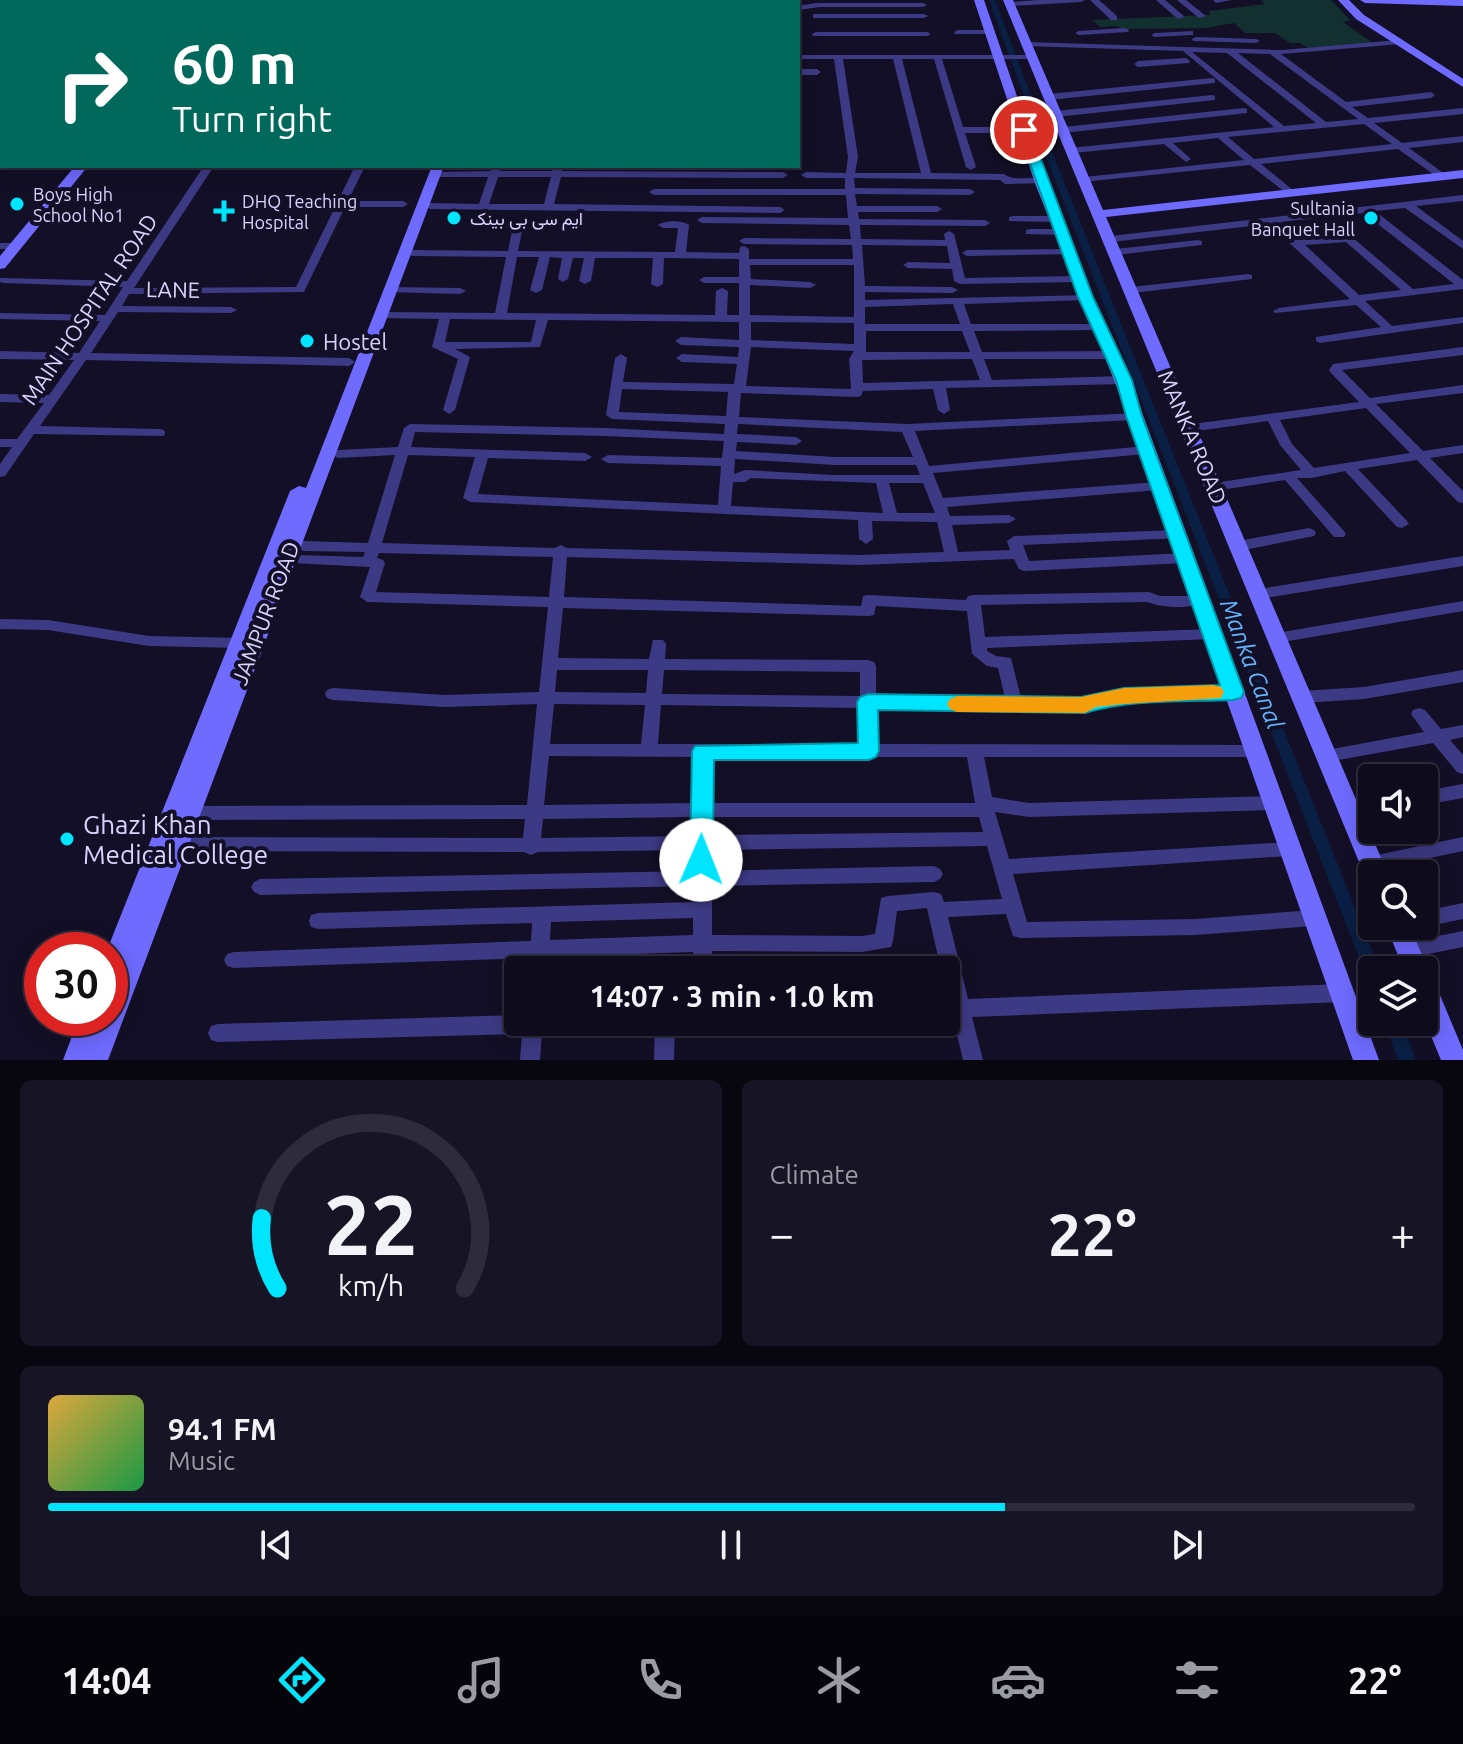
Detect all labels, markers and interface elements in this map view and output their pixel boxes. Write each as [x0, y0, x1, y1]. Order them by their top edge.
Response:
icon: right [40, 32, 144, 136]
text: 60 m [172, 32, 297, 95]
pin [990, 96, 1058, 164]
text: Turn right [172, 98, 332, 139]
icon: arrive [1002, 108, 1046, 152]
place label: Boys High School No1 [33, 184, 125, 225]
place label: DHQ Teaching Hospital [242, 191, 357, 232]
marker: Boys High School No1 [8, 195, 26, 213]
place label: Sultania Banquet Hall [1251, 198, 1355, 239]
marker: DHQ Teaching Hospital [213, 200, 235, 222]
place label: ایم سی بی بینک [470, 208, 583, 231]
street label: MAIN HOSPITAL ROAD [16, 209, 162, 409]
marker: ایم سی بی بینک [445, 209, 463, 227]
marker: Sultania Banquet Hall [1362, 209, 1380, 227]
street label: LANE [146, 276, 200, 302]
place label: Hostel [323, 329, 387, 354]
marker: Hostel [298, 332, 316, 350]
street label: MANKA ROAD [1154, 366, 1232, 508]
street label: JAMPUR ROAD [226, 538, 304, 688]
water label: Manka Canal [1215, 595, 1289, 733]
map controls [1358, 764, 1438, 1036]
button: sound [1358, 764, 1438, 844]
place label: Ghazi Khan Medical College [83, 810, 268, 869]
position arrow [659, 818, 743, 902]
marker: Ghazi Khan Medical College [58, 830, 76, 848]
button: search [1358, 860, 1438, 940]
speed limit sign: 30 [24, 932, 128, 1036]
button: layers [1358, 956, 1438, 1036]
text: 14:07 · 3 min · 1.0 km [589, 979, 875, 1013]
text: Climate [770, 1160, 859, 1189]
text: 22 [324, 1177, 418, 1271]
text: 22° [1048, 1200, 1137, 1267]
text: − [770, 1209, 794, 1258]
text: + [1390, 1209, 1415, 1258]
text: km/h [338, 1269, 404, 1301]
text: 94.1 FM [168, 1412, 277, 1446]
text: Music [168, 1446, 235, 1475]
icon: previous [254, 1523, 298, 1567]
icon: pause [709, 1523, 753, 1567]
icon: next [1165, 1523, 1209, 1567]
icon: directions [274, 1652, 330, 1708]
icon: music [453, 1652, 509, 1708]
icon: phone [632, 1652, 688, 1708]
icon: climate [811, 1652, 867, 1708]
icon: car [990, 1652, 1046, 1708]
icon: filters [1169, 1652, 1225, 1708]
text: 14:04 [61, 1660, 152, 1701]
text: 22° [1348, 1660, 1401, 1701]

